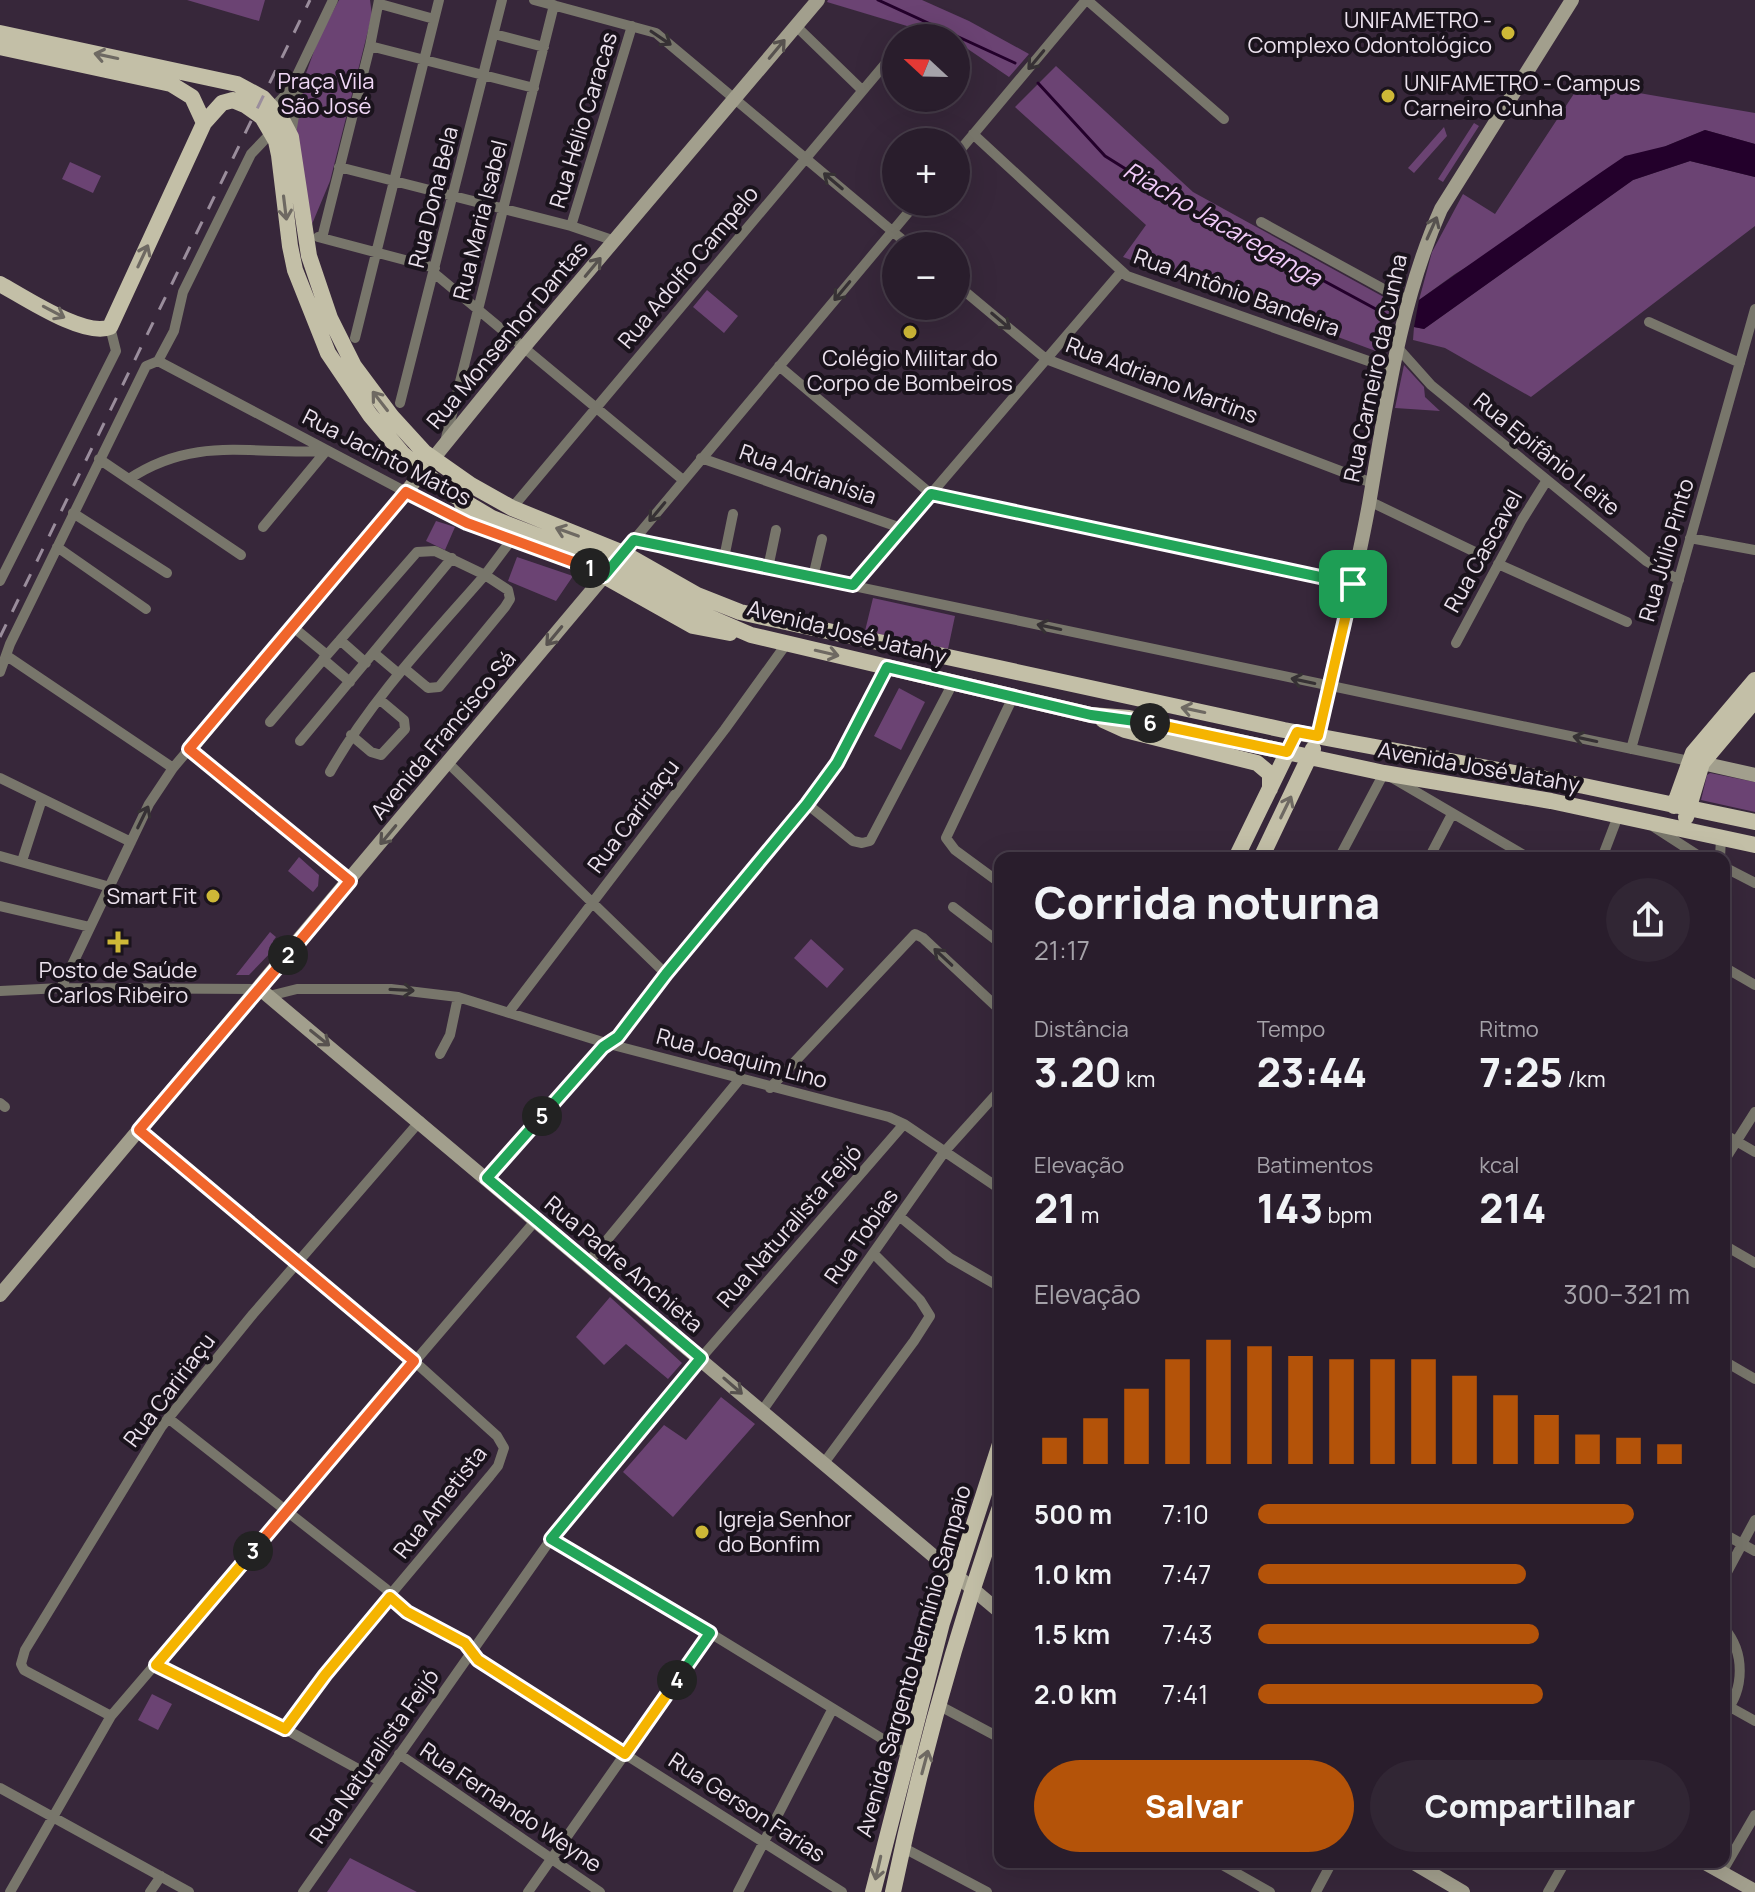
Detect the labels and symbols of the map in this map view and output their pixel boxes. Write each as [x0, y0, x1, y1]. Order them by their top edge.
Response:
place label: UNIFAMETRO - Complexo Odontológico [1248, 5, 1492, 60]
north arrow [882, 24, 970, 112]
marker: UNIFAMETRO - Complexo Odontológico [1499, 24, 1517, 42]
street label: Rua Hélio Caracas [542, 28, 624, 212]
one-way arrow [650, 30, 672, 46]
one-way arrow [767, 40, 785, 60]
one-way arrow [93, 48, 119, 63]
one-way arrow [1027, 49, 1045, 70]
park label: Praça Vila São José [277, 66, 375, 121]
place label: UNIFAMETRO - Campus Carneiro Cunha [1404, 68, 1641, 123]
marker: UNIFAMETRO - Campus Carneiro Cunha [1379, 87, 1397, 105]
street label: Rua Dona Bela [401, 123, 465, 271]
street label: Rua Maria Isabel [446, 137, 514, 303]
water label: Riacho Jacareganga [1118, 153, 1329, 294]
one-way arrow [823, 172, 844, 190]
street label: Rua Adolfo Campelo [611, 179, 765, 355]
one-way arrow [278, 195, 293, 220]
one-way arrow [1426, 216, 1441, 241]
street label: Rua Monsenhor Dantas [420, 235, 594, 435]
street label: Rua Antônio Bandeira [1130, 241, 1344, 343]
one-way arrow [136, 245, 151, 269]
street label: Rua Carneiro da Cunha [1336, 251, 1414, 485]
one-way arrow [584, 257, 602, 277]
one-way arrow [833, 280, 851, 301]
one-way arrow [42, 305, 65, 321]
one-way arrow [990, 312, 1011, 330]
marker: Colégio Militar do Corpo de Bombeiros [901, 323, 919, 341]
street label: Rua Adriano Martins [1062, 330, 1262, 430]
place label: Colégio Militar do Corpo de Bombeiros [807, 343, 1013, 398]
street label: Rua Epifânio Leite [1468, 386, 1626, 522]
one-way arrow [371, 391, 388, 412]
street label: Rua Jacinto Matos [298, 402, 476, 512]
street label: Rua Adrianísia [736, 437, 880, 511]
street label: Rua Júlio Pinto [1631, 475, 1701, 625]
street label: Rua Cascavel [1437, 484, 1529, 618]
one-way arrow [648, 501, 666, 521]
one-way arrow [555, 523, 580, 538]
pin: 1 [570, 548, 610, 588]
pin [1319, 550, 1387, 618]
street label: Avenida José Jatahy [744, 593, 950, 671]
one-way arrow [1037, 619, 1062, 634]
one-way arrow [545, 625, 563, 646]
street label: Avenida Francisco Sá [364, 644, 522, 826]
one-way arrow [814, 646, 839, 661]
one-way arrow [1291, 672, 1316, 687]
one-way arrow [1181, 702, 1207, 717]
pin: 6 [1130, 703, 1170, 743]
one-way arrow [1573, 731, 1599, 746]
street label: Avenida José Jatahy [1376, 734, 1583, 800]
street label: Rua Caririaçu [580, 753, 686, 879]
one-way arrow [1279, 796, 1294, 820]
one-way arrow [136, 805, 151, 829]
one-way arrow [379, 825, 397, 845]
place label: Smart Fit [106, 881, 197, 911]
marker: Smart Fit [204, 887, 222, 905]
marker: Posto de Saúde Carlos Ribeiro [107, 931, 129, 953]
pin: 2 [268, 935, 308, 975]
one-way arrow [933, 947, 953, 966]
place label: Posto de Saúde Carlos Ribeiro [39, 955, 197, 1010]
one-way arrow [388, 982, 415, 997]
street label: Rua Joaquim Lino [653, 1021, 831, 1095]
one-way arrow [309, 1029, 330, 1047]
pin: 5 [522, 1096, 562, 1136]
street label: Rua Naturalista Feijó [710, 1138, 868, 1314]
street label: Rua Tobias [817, 1182, 905, 1290]
street label: Rua Padre Anchieta [539, 1189, 709, 1339]
street label: Rua Caririaçu [116, 1327, 222, 1453]
one-way arrow [722, 1377, 743, 1395]
street label: Rua Ametista [386, 1439, 494, 1565]
street label: Avenida Sargento Hermínio Sampaio [848, 1481, 978, 1841]
place label: Igreja Senhor do Bonfim [718, 1504, 852, 1559]
marker: Igreja Senhor do Bonfim [693, 1523, 711, 1541]
pin: 3 [233, 1531, 273, 1571]
pin: 4 [657, 1660, 697, 1700]
street label: Rua Naturalista Feijó [302, 1663, 446, 1849]
street label: Rua Fernando Weyne [414, 1735, 608, 1879]
street label: Rua Gerson Farias [663, 1745, 831, 1869]
one-way arrow [918, 1749, 933, 1775]
one-way arrow [870, 1854, 885, 1880]

